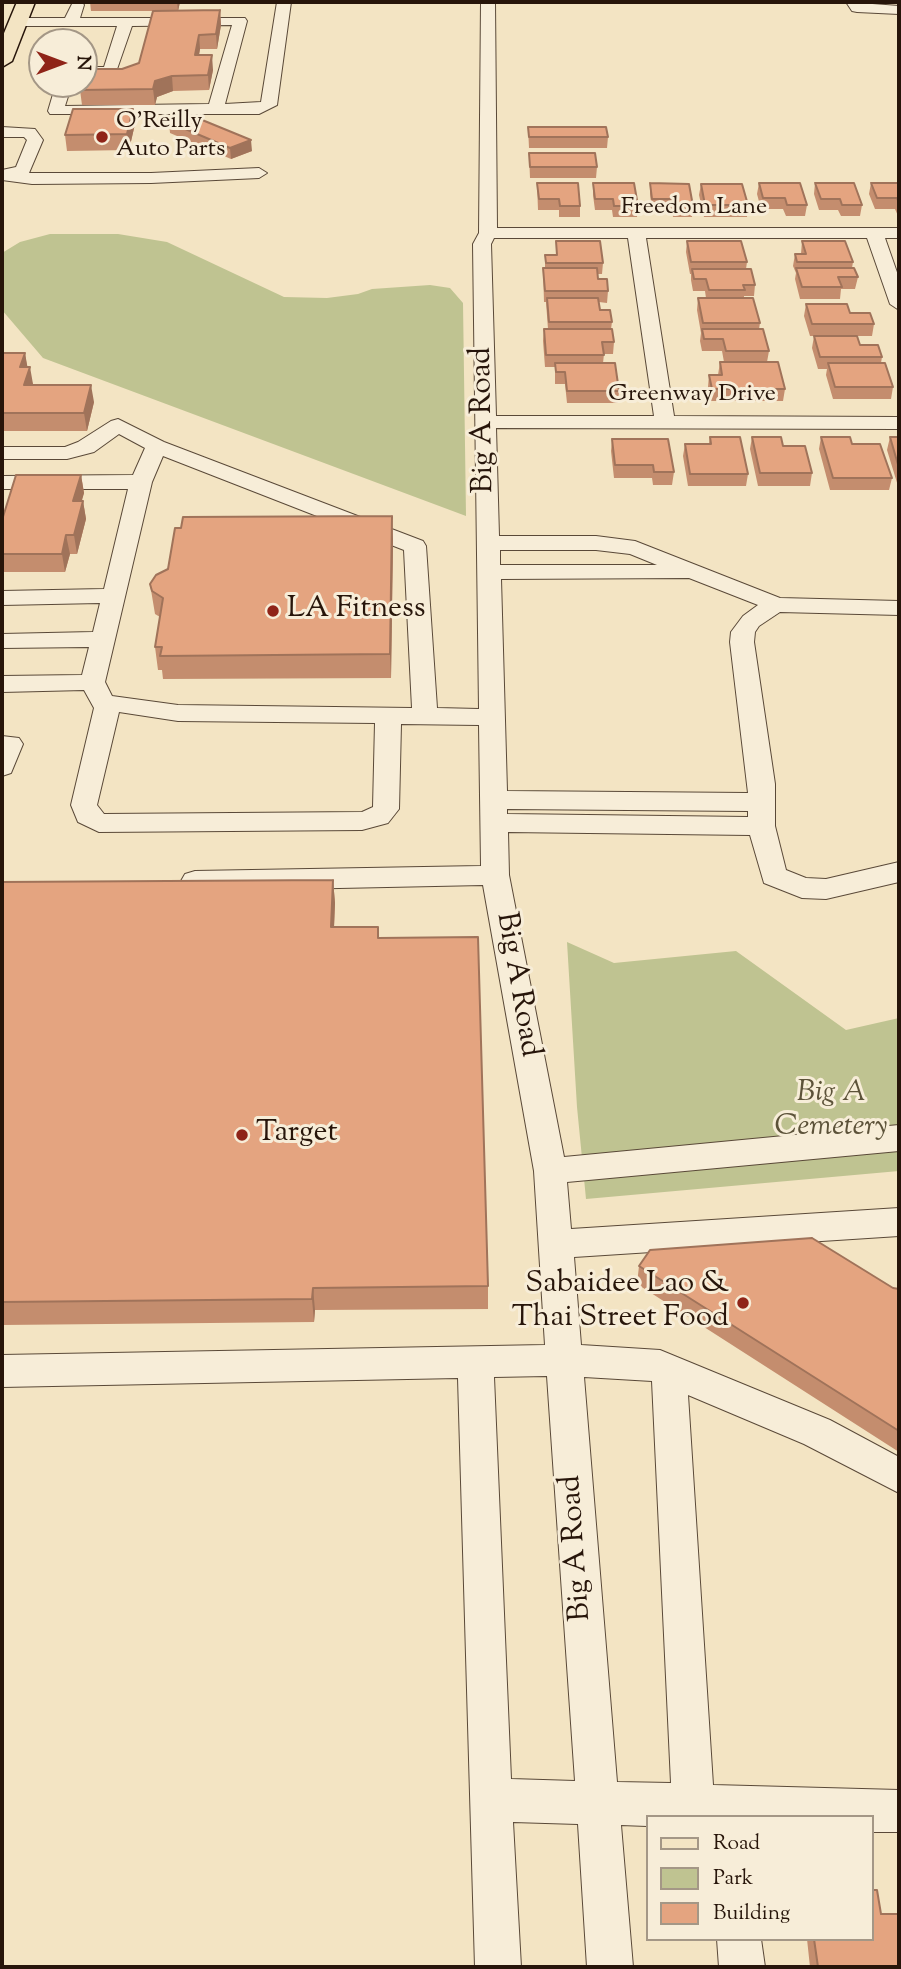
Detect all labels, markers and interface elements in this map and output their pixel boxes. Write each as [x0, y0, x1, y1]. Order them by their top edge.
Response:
north arrow [28, 28, 98, 98]
text: N [69, 55, 96, 71]
place label: O'Reilly Auto Parts [116, 109, 226, 165]
marker: O'Reilly Auto Parts [94, 129, 110, 145]
street label: Freedom Lane [621, 195, 767, 223]
street label: Big A Road [466, 346, 504, 494]
street label: Greenway Drive [608, 382, 776, 410]
place label: LA Fitness [287, 593, 426, 629]
marker: LA Fitness [265, 603, 281, 619]
street label: Big A Road [486, 910, 546, 1060]
park label: Big A Cemetery [775, 1077, 887, 1148]
place label: Target [256, 1117, 338, 1153]
marker: Target [234, 1127, 250, 1143]
place label: Sabaidee Lao & Thai Street Food [512, 1268, 729, 1338]
marker: Sabaidee Lao & Thai Street Food [735, 1295, 751, 1311]
street label: Big A Road [555, 1474, 601, 1622]
legend [646, 1815, 873, 1941]
text: Road [713, 1829, 760, 1859]
text: Park [713, 1864, 753, 1894]
text: Building [713, 1899, 790, 1929]

